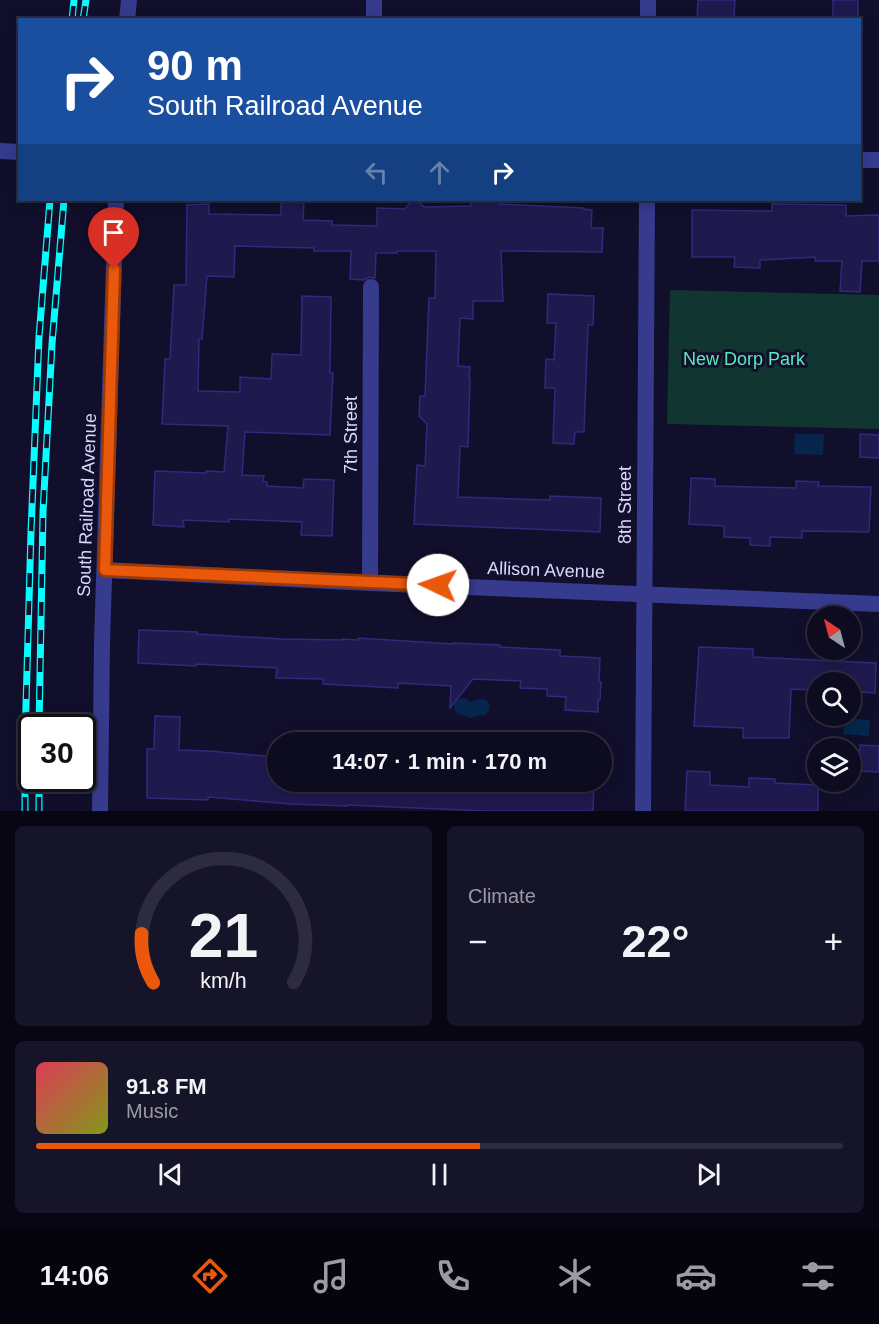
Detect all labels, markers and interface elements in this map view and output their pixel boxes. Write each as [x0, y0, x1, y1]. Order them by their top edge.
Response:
icon: right [48, 42, 126, 120]
text: 90 m [147, 42, 243, 89]
text: South Railroad Avenue [147, 91, 423, 121]
icon: left [360, 156, 393, 189]
icon: ahead [423, 156, 456, 189]
icon: right [486, 156, 519, 189]
pin [88, 207, 139, 269]
icon: arrive [97, 216, 130, 249]
park label: New Dorp Park [683, 349, 806, 369]
street label: 7th Street [341, 396, 361, 474]
street label: South Railroad Avenue [74, 413, 100, 597]
street label: 8th Street [615, 466, 635, 544]
position arrow [406, 553, 470, 617]
street label: Allison Avenue [487, 558, 605, 582]
north arrow [807, 606, 861, 660]
map controls [807, 606, 861, 792]
button: search [807, 672, 861, 726]
speed limit sign: 30 [18, 714, 96, 792]
button: layers [807, 738, 861, 792]
text: 14:07 · 1 min · 170 m [332, 749, 547, 774]
text: Climate [468, 885, 536, 907]
text: 21 [189, 901, 258, 970]
text: 22° [621, 916, 690, 967]
text: − [468, 923, 487, 960]
text: + [824, 923, 843, 960]
text: km/h [200, 969, 247, 993]
text: 91.8 FM [126, 1074, 207, 1099]
text: Music [126, 1100, 178, 1122]
icon: previous [154, 1158, 187, 1191]
icon: pause [423, 1158, 456, 1191]
icon: next [692, 1158, 725, 1191]
icon: directions [189, 1255, 231, 1297]
icon: music [310, 1255, 352, 1297]
icon: phone [432, 1255, 474, 1297]
icon: climate [554, 1255, 596, 1297]
icon: car [675, 1255, 717, 1297]
icon: filters [797, 1255, 839, 1297]
text: 14:06 [40, 1261, 109, 1291]

